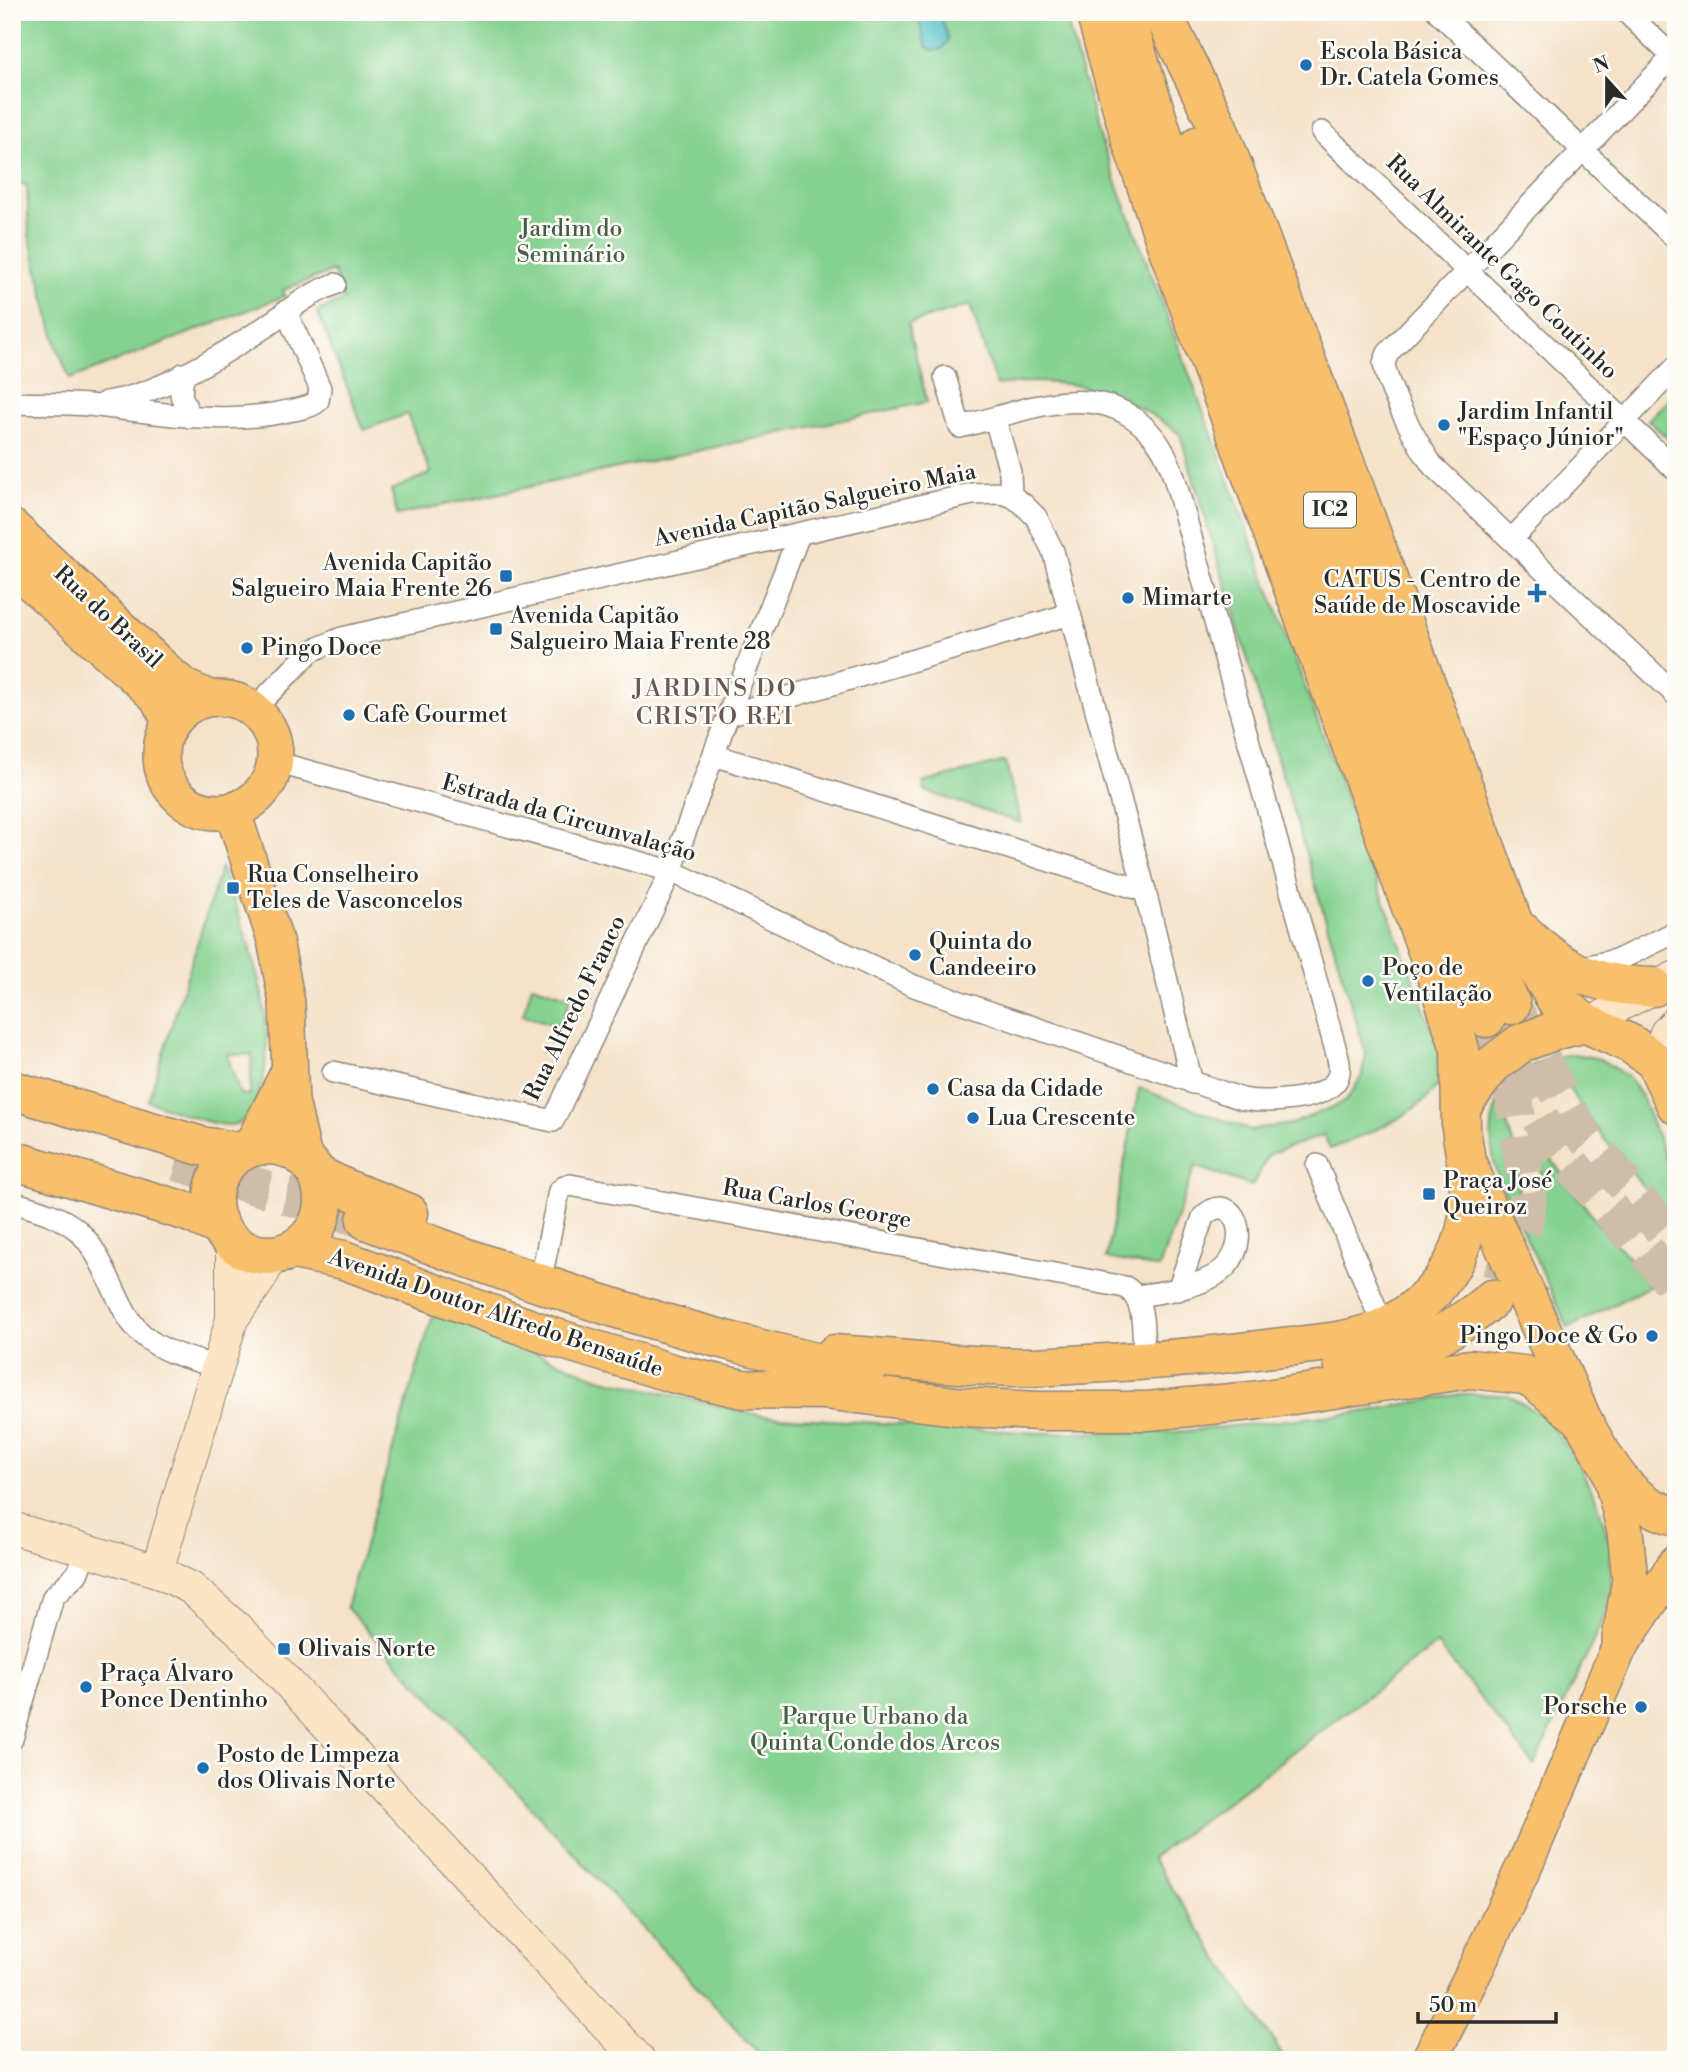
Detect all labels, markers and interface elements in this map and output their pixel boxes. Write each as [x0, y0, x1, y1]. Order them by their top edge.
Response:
place label: Escola Básica Dr. Catela Gomes [1320, 38, 1499, 92]
north arrow [1572, 46, 1642, 116]
text: N [1590, 51, 1613, 79]
marker: Escola Básica Dr. Catela Gomes [1298, 57, 1314, 73]
street label: Rua Almirante Gago Coutinho [1380, 149, 1624, 385]
park label: Jardim do Seminário [517, 215, 625, 269]
place label: Jardim Infantil "Espaço Júnior" [1457, 398, 1623, 452]
marker: Jardim Infantil "Espaço Júnior" [1436, 417, 1452, 433]
street label: Avenida Capitão Salgueiro Maia [651, 457, 979, 553]
road number: IC2 [1304, 492, 1356, 528]
place label: Avenida Capitão Salgueiro Maia Frente 26 [232, 549, 492, 603]
street label: Rua do Brasil [48, 560, 168, 675]
place label: CATUS - Centro de Saúde de Moscavide [1314, 566, 1521, 620]
marker: Avenida Capitão Salgueiro Maia Frente 26 [498, 568, 514, 584]
marker: CATUS - Centro de Saúde de Moscavide [1527, 583, 1547, 603]
place label: Mimarte [1142, 584, 1232, 612]
marker: Mimarte [1120, 590, 1136, 606]
place label: Avenida Capitão Salgueiro Maia Frente 28 [509, 602, 771, 656]
marker: Avenida Capitão Salgueiro Maia Frente 28 [488, 621, 504, 637]
place label: Pingo Doce [261, 634, 382, 662]
marker: Pingo Doce [239, 640, 255, 656]
district label: JARDINS DO CRISTO REI [632, 674, 797, 732]
place label: Cafè Gourmet [363, 701, 508, 729]
marker: Cafè Gourmet [341, 707, 357, 723]
street label: Estrada da Circunvalação [438, 768, 700, 868]
place label: Rua Conselheiro Teles de Vasconcelos [247, 861, 463, 915]
marker: Rua Conselheiro Teles de Vasconcelos [225, 880, 241, 896]
street label: Rua Alfredo Franco [518, 911, 632, 1105]
place label: Quinta do Candeeiro [929, 928, 1037, 982]
marker: Quinta do Candeeiro [907, 947, 923, 963]
place label: Poço de Ventilação [1381, 954, 1492, 1008]
marker: Poço de Ventilação [1360, 973, 1376, 989]
place label: Casa da Cidade [947, 1075, 1103, 1103]
marker: Casa da Cidade [925, 1081, 941, 1097]
place label: Lua Crescente [987, 1104, 1135, 1132]
marker: Lua Crescente [965, 1110, 981, 1126]
place label: Praça José Queiroz [1443, 1167, 1553, 1221]
street label: Rua Carlos George [720, 1174, 914, 1234]
marker: Praça José Queiroz [1421, 1186, 1437, 1202]
street label: Avenida Doutor Alfredo Bensaúde [324, 1242, 667, 1383]
place label: Pingo Doce & Go [1460, 1322, 1638, 1350]
marker: Pingo Doce & Go [1644, 1328, 1660, 1344]
place label: Olivais Norte [298, 1635, 436, 1663]
marker: Olivais Norte [276, 1641, 292, 1657]
place label: Praça Álvaro Ponce Dentinho [100, 1658, 268, 1714]
marker: Praça Álvaro Ponce Dentinho [78, 1679, 94, 1695]
place label: Porsche [1543, 1693, 1627, 1721]
marker: Porsche [1633, 1699, 1649, 1715]
park label: Parque Urbano da Quinta Conde dos Arcos [750, 1703, 1000, 1757]
place label: Posto de Limpeza dos Olivais Norte [217, 1741, 400, 1795]
marker: Posto de Limpeza dos Olivais Norte [195, 1760, 211, 1776]
scale bar [1418, 1981, 1557, 2025]
text: 50 m [1429, 1993, 1477, 2019]

